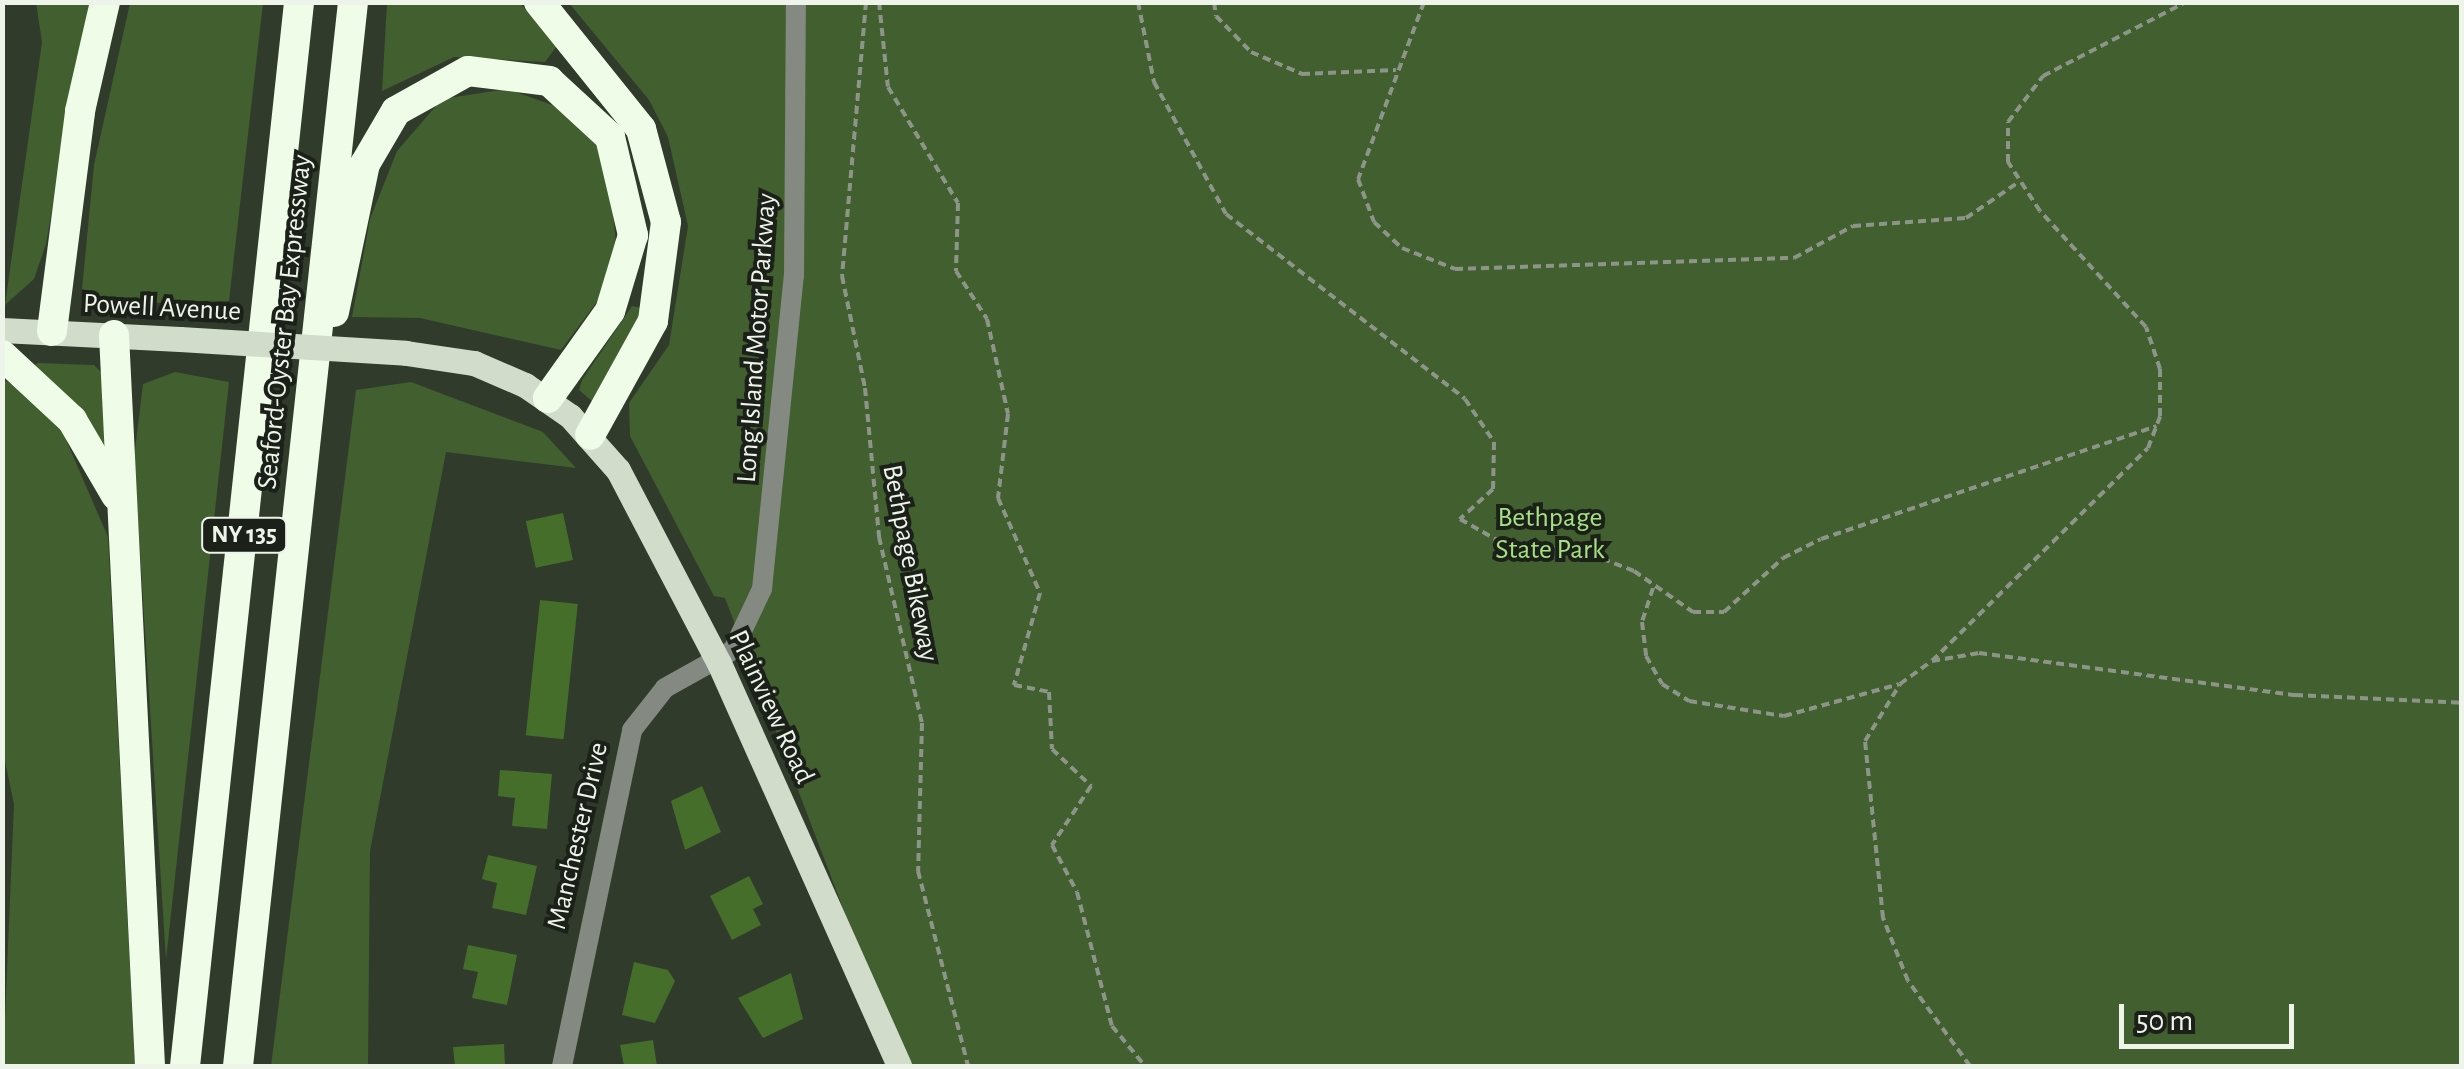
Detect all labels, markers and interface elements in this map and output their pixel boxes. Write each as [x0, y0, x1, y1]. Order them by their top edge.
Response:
street label: Seaford-Oyster Bay Expressway [251, 153, 319, 491]
street label: Long Island Motor Parkway [730, 192, 784, 484]
street label: Powell Avenue [82, 287, 242, 329]
street label: Bethpage Bikeway [874, 462, 946, 664]
park label: Bethpage State Park [1495, 501, 1605, 567]
road number: NY 135 [199, 515, 289, 555]
street label: Plainview Road [721, 625, 821, 789]
street label: Manchester Drive [540, 739, 616, 933]
scale bar [2124, 984, 2299, 1046]
text: 50 m [2136, 1006, 2193, 1036]

